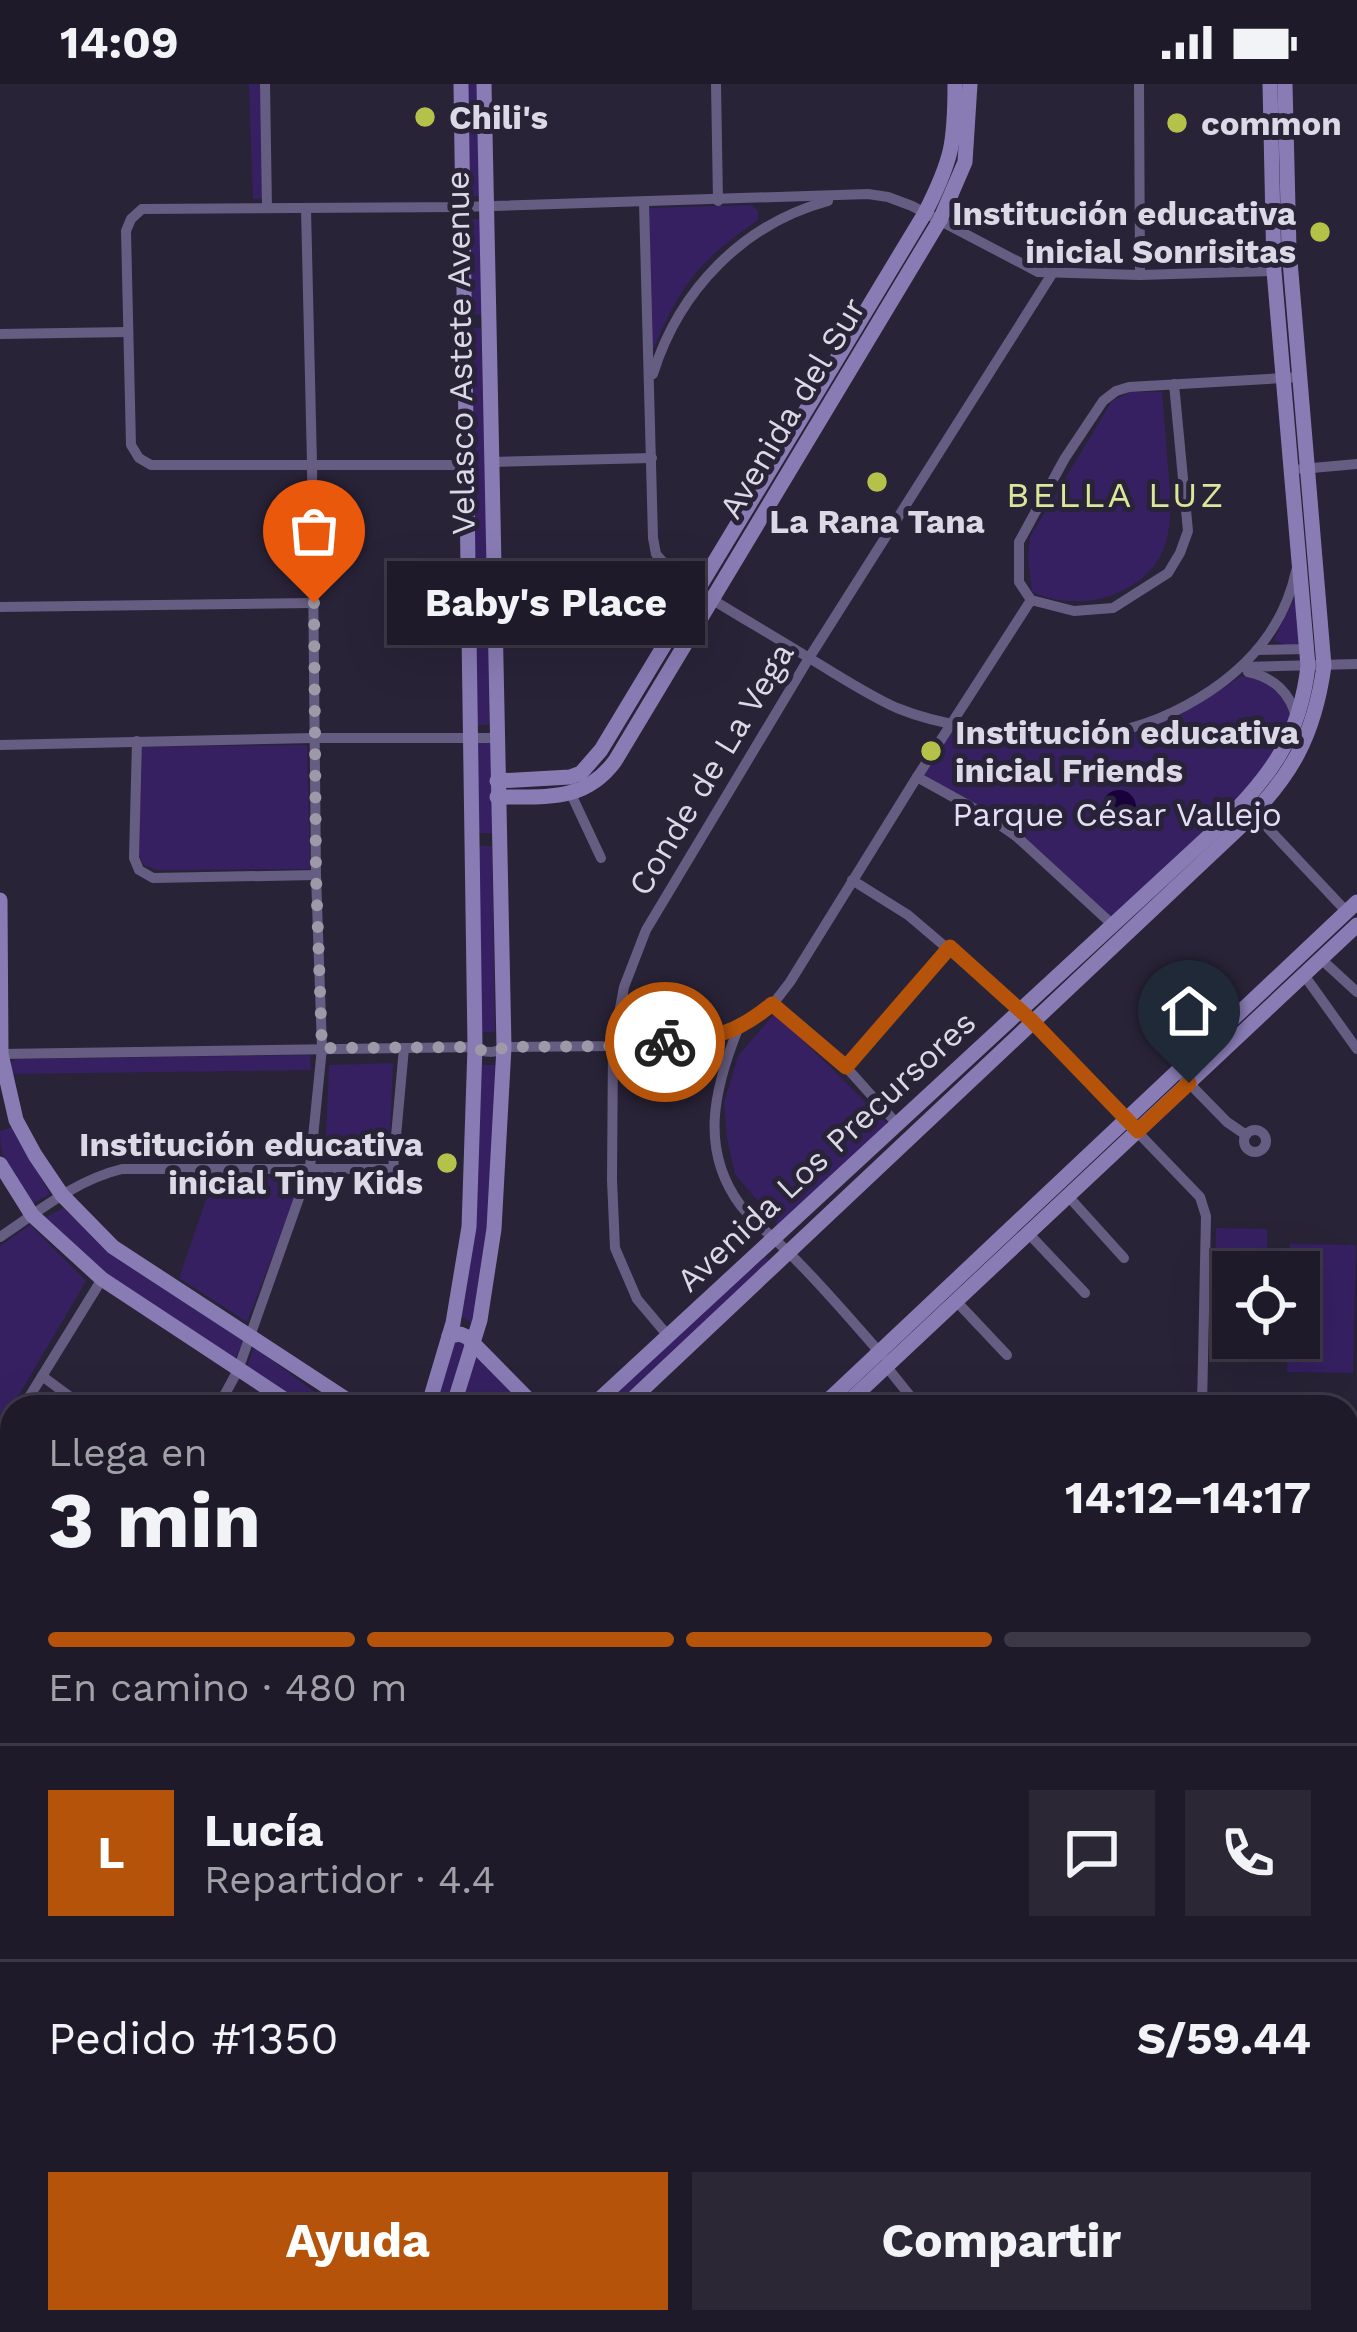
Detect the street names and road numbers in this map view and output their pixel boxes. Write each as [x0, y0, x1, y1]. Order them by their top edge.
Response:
street label: Velasco Astete Avenue [437, 171, 483, 535]
street label: Avenida del Sur [711, 291, 873, 525]
street label: Conde de La Vega [620, 636, 802, 902]
street label: Avenida Los Precursores [669, 1002, 983, 1300]

